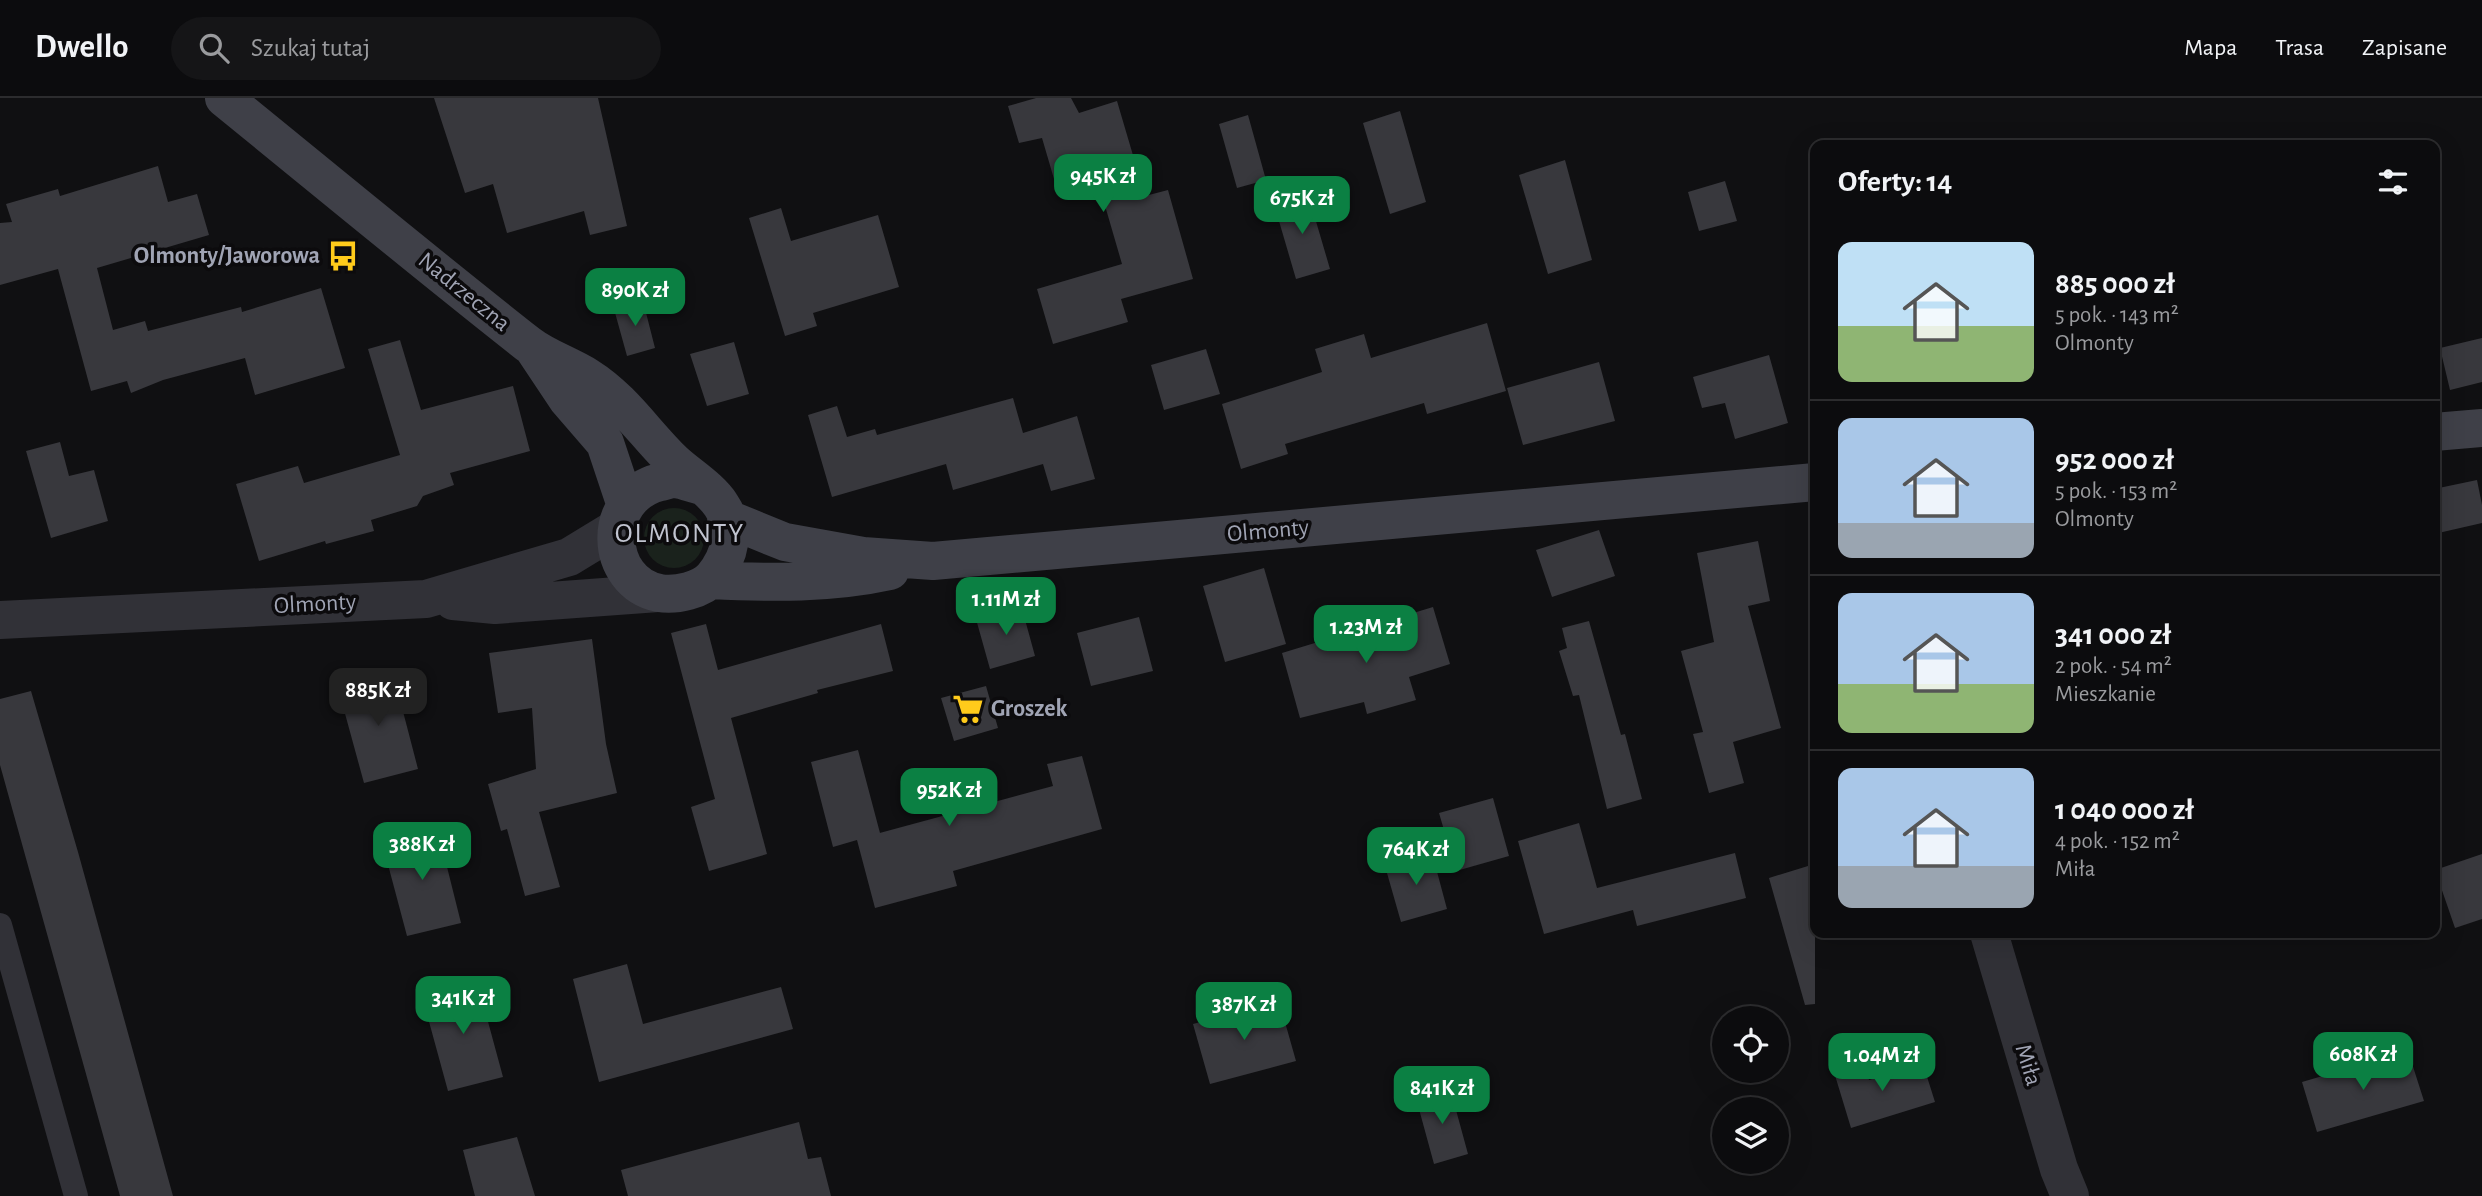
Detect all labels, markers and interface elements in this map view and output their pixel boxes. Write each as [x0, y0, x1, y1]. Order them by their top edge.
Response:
search box [171, 17, 661, 80]
icon: search [195, 29, 233, 67]
text: Dwello [35, 31, 129, 64]
text: Szukaj tutaj [251, 35, 370, 61]
text: Mapa [2184, 36, 2237, 60]
text: Trasa [2275, 36, 2324, 60]
text: Zapisane [2362, 36, 2447, 60]
pin: 945K zł [1038, 155, 1168, 214]
icon: filters [2374, 163, 2412, 201]
text: 945K zł [1070, 165, 1136, 188]
text: Oferty: 14 [1838, 167, 1952, 197]
pin: 675K zł [1237, 176, 1367, 236]
text: 675K zł [1270, 187, 1334, 210]
bus stop icon: Olmonty/Jaworowa [326, 239, 360, 273]
place label: Olmonty/Jaworowa [134, 244, 320, 268]
street label: Nadrzeczna [414, 248, 514, 336]
pin: 890K zł [570, 268, 700, 328]
text: 885 000 zł [2055, 269, 2175, 299]
icon: home [1894, 270, 1978, 354]
text: 890K zł [601, 279, 669, 302]
text: 5 pok. · 143 m² [2055, 304, 2179, 327]
text: Olmonty [2055, 332, 2134, 355]
text: 952 000 zł [2055, 445, 2174, 475]
icon: home [1894, 446, 1978, 530]
text: 5 pok. · 153 m² [2055, 480, 2177, 503]
text: Olmonty [2055, 508, 2134, 531]
street label: Olmonty [1226, 515, 1310, 547]
district label: OLMONTY [615, 520, 745, 548]
pin: 1.11M zł [934, 578, 1078, 637]
text: 1.11M zł [972, 588, 1040, 611]
street label: Olmonty [273, 590, 357, 618]
pin: 1.23M zł [1294, 606, 1438, 665]
text: 1.23M zł [1330, 616, 1402, 639]
text: 341 000 zł [2055, 620, 2171, 650]
icon: home [1894, 621, 1978, 705]
text: 2 pok. · 54 m² [2055, 655, 2172, 678]
pin: 885K zł [313, 668, 443, 728]
text: 885K zł [345, 679, 411, 702]
text: Mieszkanie [2055, 683, 2156, 706]
supermarket icon: Groszek [951, 692, 985, 726]
place label: Groszek [991, 697, 1068, 721]
pin: 952K zł [884, 768, 1014, 828]
text: 952K zł [916, 779, 982, 802]
text: 1 040 000 zł [2055, 795, 2194, 825]
icon: home [1894, 796, 1978, 880]
pin: 388K zł [357, 822, 487, 882]
pin: 764K zł [1351, 828, 1481, 887]
text: 4 pok. · 152 m² [2055, 830, 2180, 853]
text: 388K zł [389, 833, 455, 856]
text: 764K zł [1383, 838, 1449, 861]
text: Miła [2055, 858, 2095, 881]
pin: 341K zł [398, 976, 528, 1036]
pin: 387K zł [1179, 982, 1309, 1042]
text: 341K zł [431, 987, 495, 1010]
text: 387K zł [1212, 993, 1276, 1016]
map controls [1712, 1006, 1789, 1174]
button: locate [1712, 1006, 1789, 1083]
pin: 608K zł [2298, 1032, 2428, 1092]
pin: 1.04M zł [1810, 1034, 1954, 1093]
street label: Miła [2010, 1041, 2046, 1089]
text: 608K zł [2329, 1043, 2397, 1066]
text: 1.04M zł [1844, 1044, 1920, 1067]
pin: 841K zł [1377, 1066, 1507, 1126]
text: 841K zł [1410, 1077, 1474, 1100]
button: layers [1712, 1097, 1789, 1174]

